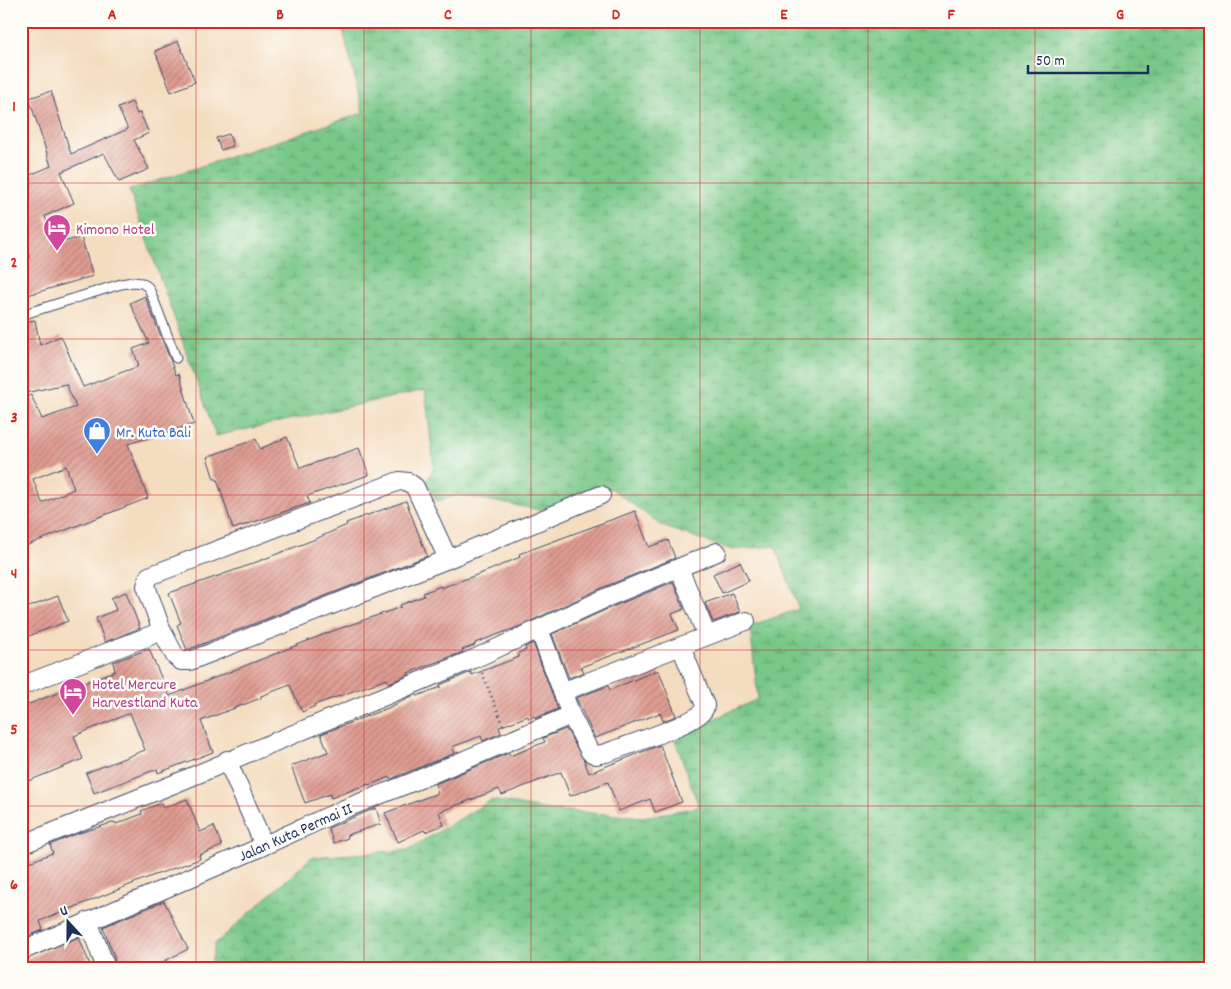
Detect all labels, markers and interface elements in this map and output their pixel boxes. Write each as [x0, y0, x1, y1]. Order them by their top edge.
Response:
text: A [108, 4, 117, 27]
text: B [276, 4, 284, 27]
text: C [444, 4, 452, 27]
text: D [612, 4, 621, 27]
text: E [780, 4, 788, 27]
text: F [947, 4, 955, 27]
text: G [1116, 4, 1124, 27]
scale bar [1028, 42, 1148, 74]
text: 50 m [1036, 51, 1065, 73]
text: 1 [12, 96, 16, 119]
hotel icon: Kimono Hotel [42, 213, 72, 252]
place label: Kimono Hotel [76, 219, 155, 242]
text: 2 [11, 252, 18, 275]
text: 3 [10, 407, 18, 430]
shop icon: Mr. Kuta Bali [82, 416, 112, 455]
place label: Mr. Kuta Bali [116, 422, 191, 445]
text: 4 [11, 563, 17, 586]
place label: Hotel Mercure Harvestland Kuta [92, 674, 198, 715]
hotel icon: Hotel Mercure Harvestland Kuta [58, 677, 88, 716]
text: 5 [10, 719, 18, 742]
street label: Jalan Kuta Permai II [235, 798, 357, 869]
text: 6 [10, 874, 18, 897]
north arrow [42, 896, 92, 946]
text: U [57, 901, 71, 922]

